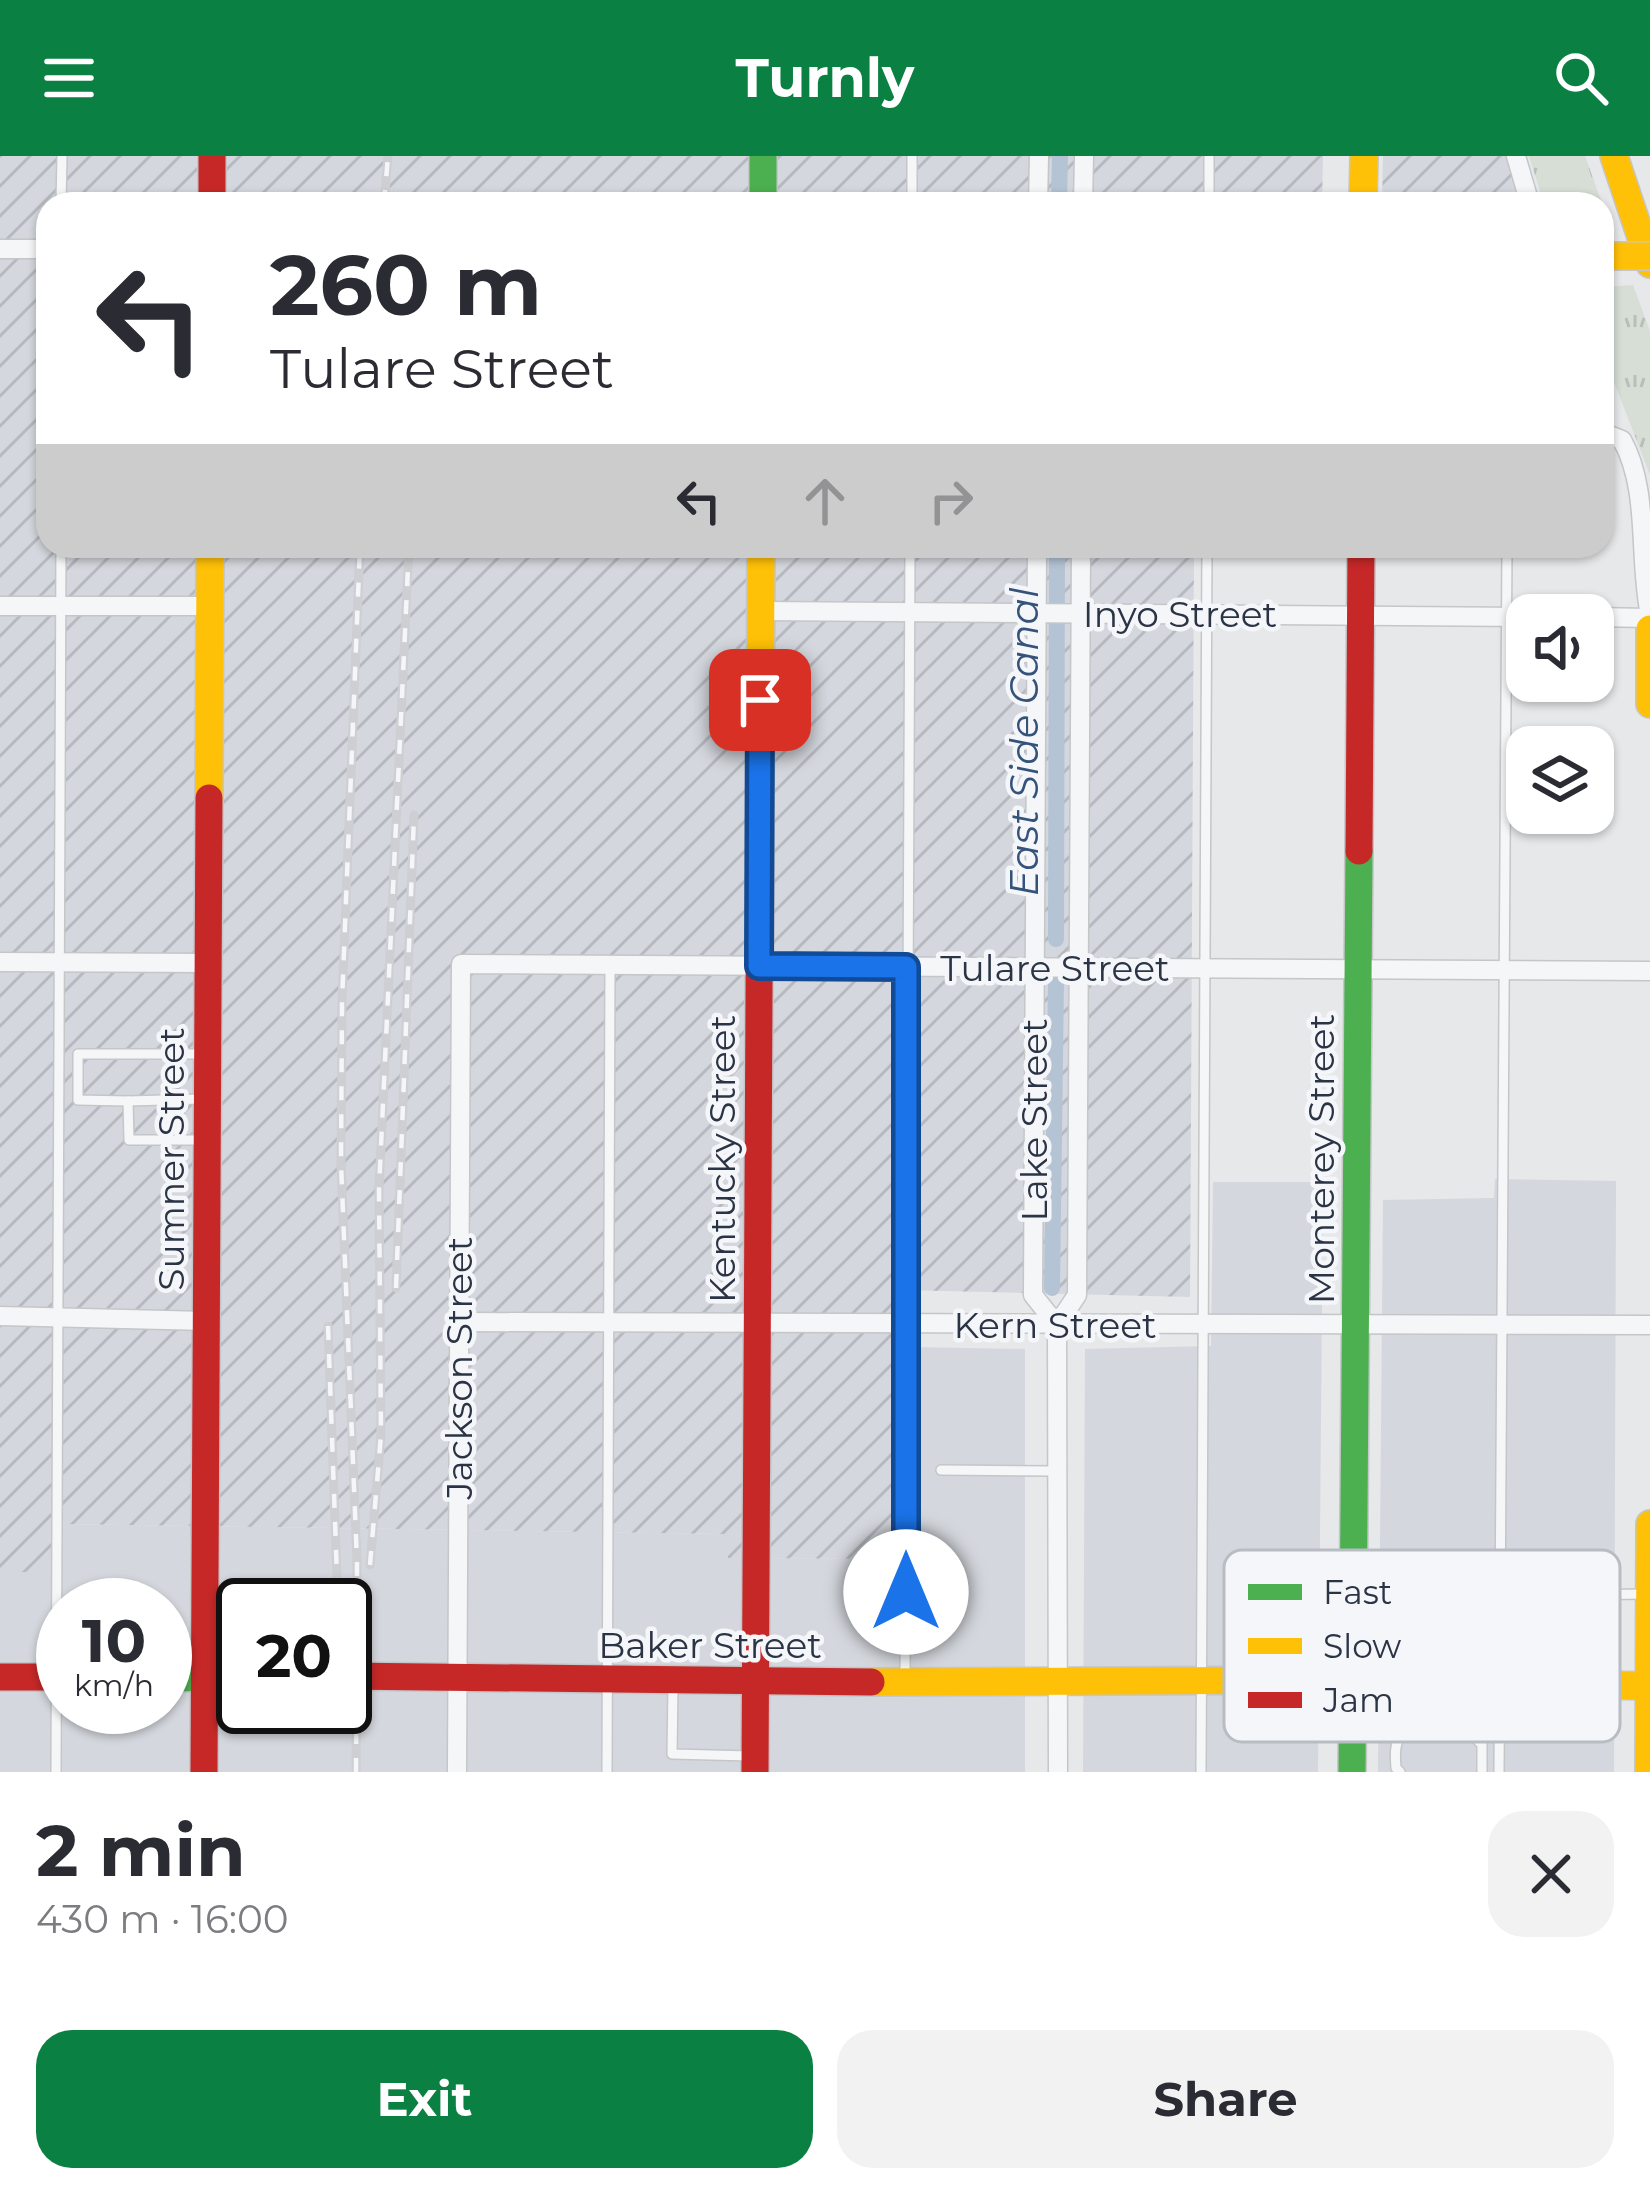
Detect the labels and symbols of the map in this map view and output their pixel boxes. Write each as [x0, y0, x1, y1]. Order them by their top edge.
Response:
water label: East Side Canal [1000, 587, 1048, 896]
street label: Inyo Street [1083, 592, 1277, 636]
pin [709, 649, 811, 751]
street label: Tulare Street [940, 946, 1170, 990]
street label: Monterey Street [1299, 1014, 1343, 1304]
street label: Kentucky Street [700, 1015, 744, 1303]
street label: Lake Street [1012, 1018, 1056, 1222]
street label: Sumner Street [149, 1027, 193, 1291]
street label: Jackson Street [437, 1237, 481, 1500]
street label: Kern Street [953, 1303, 1157, 1347]
position arrow [843, 1529, 969, 1655]
legend [1224, 1550, 1620, 1742]
text: Fast [1323, 1572, 1392, 1612]
speed limit sign: 20 [216, 1578, 372, 1734]
street label: Baker Street [598, 1623, 822, 1667]
text: Slow [1323, 1626, 1401, 1666]
text: Jam [1322, 1680, 1394, 1720]

